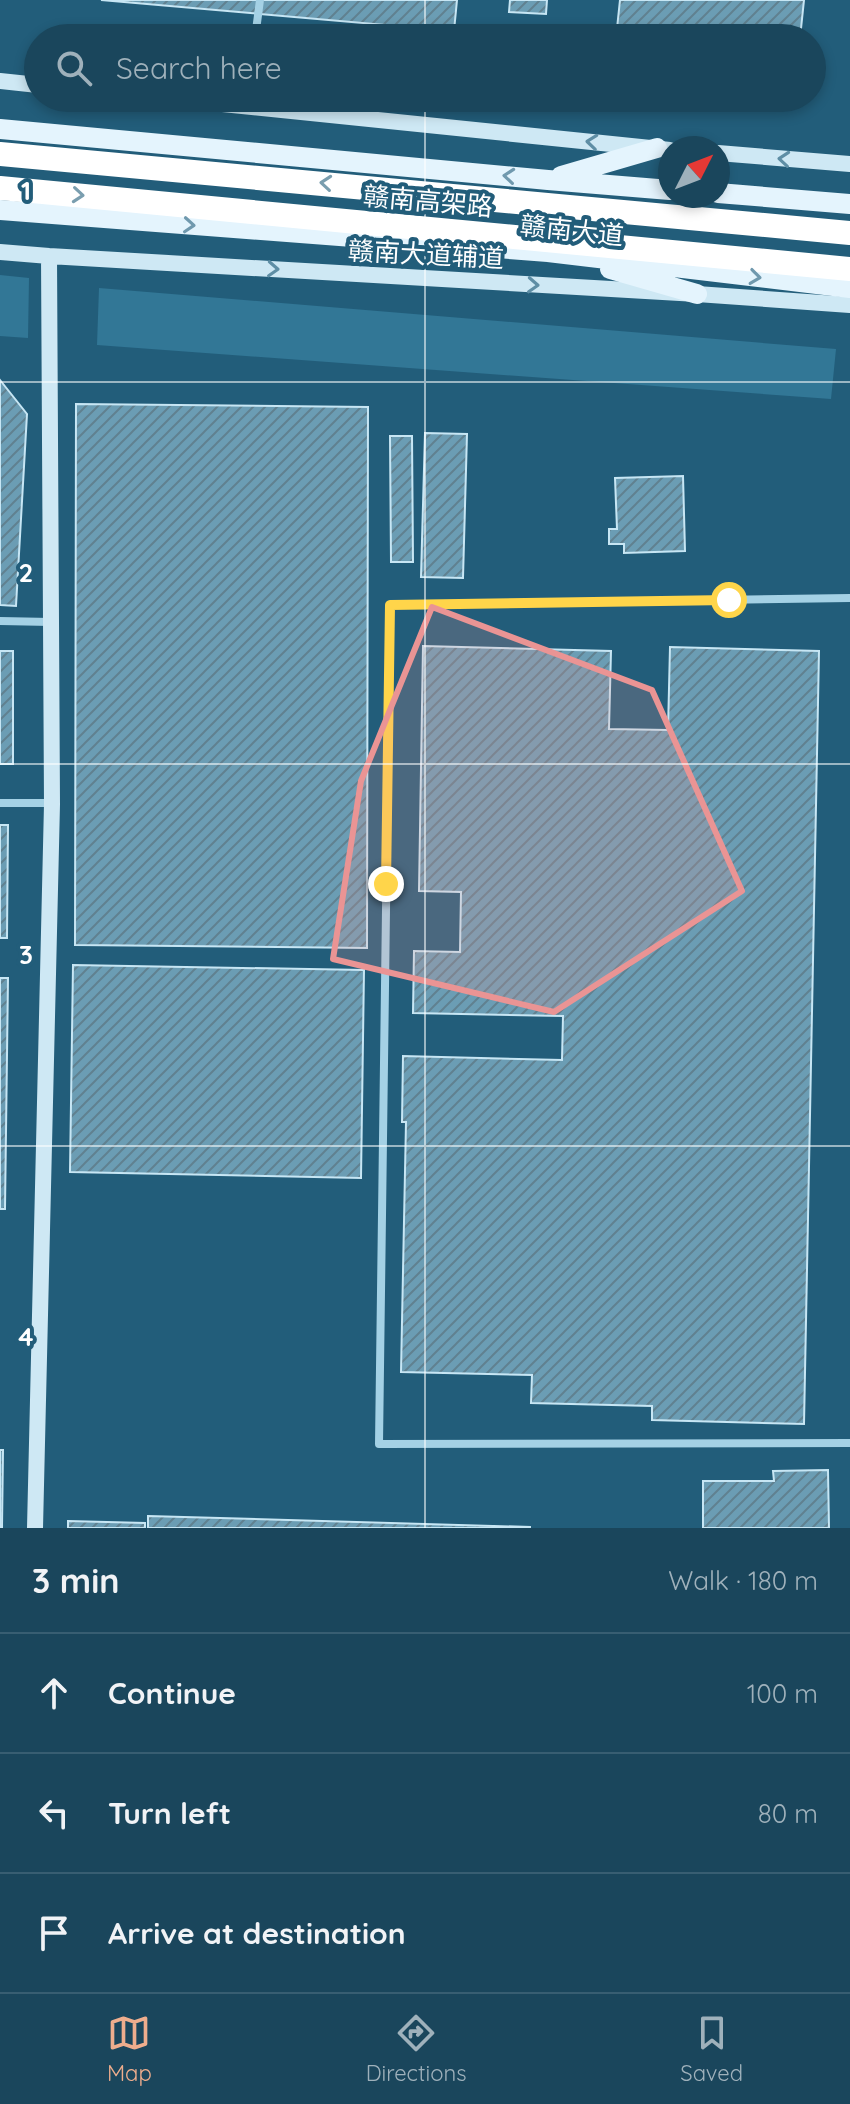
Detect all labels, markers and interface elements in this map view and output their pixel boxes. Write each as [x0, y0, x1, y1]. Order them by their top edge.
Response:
search box [24, 24, 826, 112]
icon: search [52, 46, 96, 90]
text: Search here [116, 49, 282, 87]
one-way arrow [585, 133, 598, 150]
north arrow [658, 136, 730, 208]
one-way arrow [777, 150, 790, 167]
one-way arrow [502, 168, 515, 185]
text: 1 [21, 174, 31, 207]
one-way arrow [319, 175, 332, 192]
street label: 赣南高架路 [362, 179, 494, 223]
one-way arrow [72, 187, 85, 204]
street label: 赣南大道 [519, 208, 625, 252]
one-way arrow [183, 216, 196, 233]
street label: 赣南大道辅道 [347, 233, 505, 275]
one-way arrow [267, 261, 280, 278]
one-way arrow [749, 268, 762, 285]
one-way arrow [527, 276, 540, 293]
text: 2 [19, 556, 33, 589]
route start [711, 582, 747, 618]
route end [368, 866, 404, 902]
text: 3 [19, 938, 33, 971]
text: 4 [18, 1320, 34, 1353]
text: 3 min [32, 1559, 119, 1602]
text: Walk · 180 m [668, 1564, 818, 1597]
icon: ahead [32, 1671, 76, 1715]
text: Continue [108, 1674, 236, 1712]
text: 100 m [747, 1677, 818, 1710]
icon: left [32, 1791, 76, 1835]
text: Turn left [108, 1794, 231, 1832]
text: 80 m [758, 1797, 818, 1830]
icon: arrive [32, 1911, 76, 1955]
text: Arrive at destination [108, 1914, 406, 1952]
tab: Map [107, 2011, 152, 2087]
tab: Directions [366, 2011, 466, 2087]
tab: Saved [680, 2011, 743, 2087]

